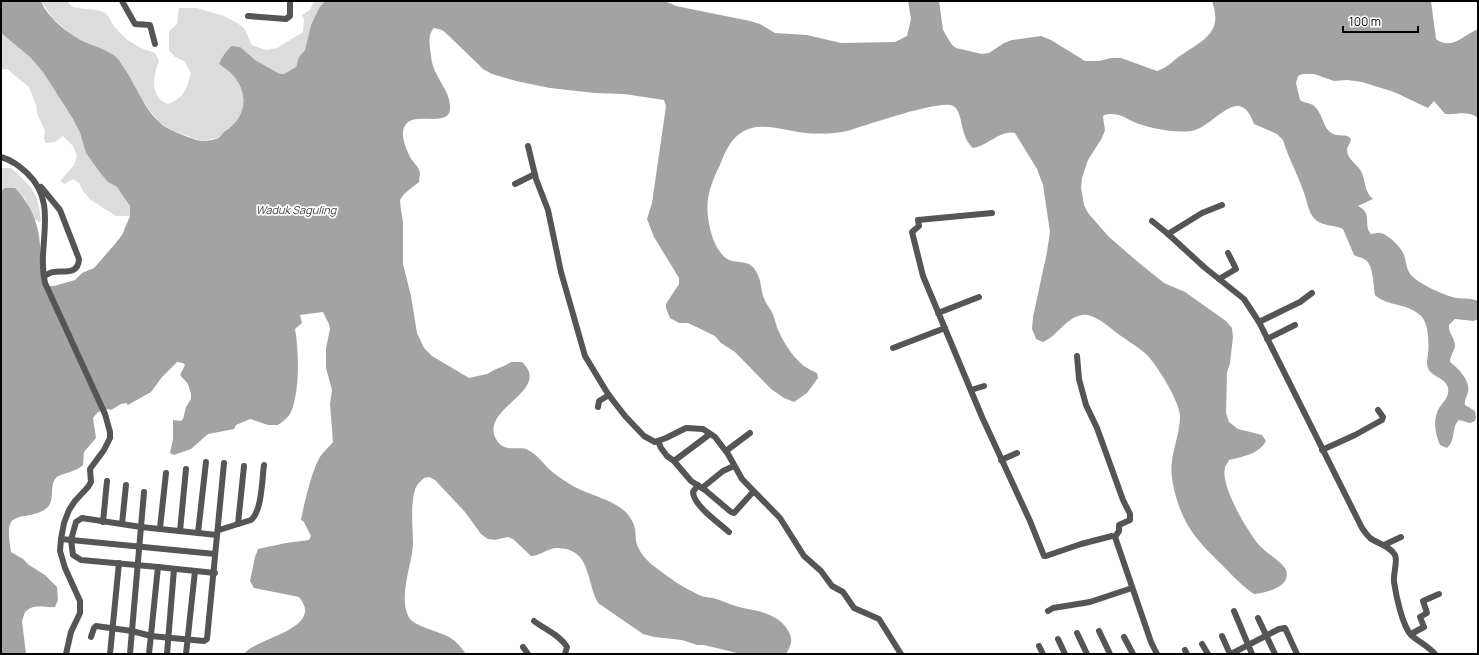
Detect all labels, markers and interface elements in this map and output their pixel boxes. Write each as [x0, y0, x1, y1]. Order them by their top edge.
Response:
scale bar [1343, 8, 1418, 34]
text: 100 m [1349, 13, 1381, 30]
water label: Waduk Saguling [256, 202, 338, 217]

